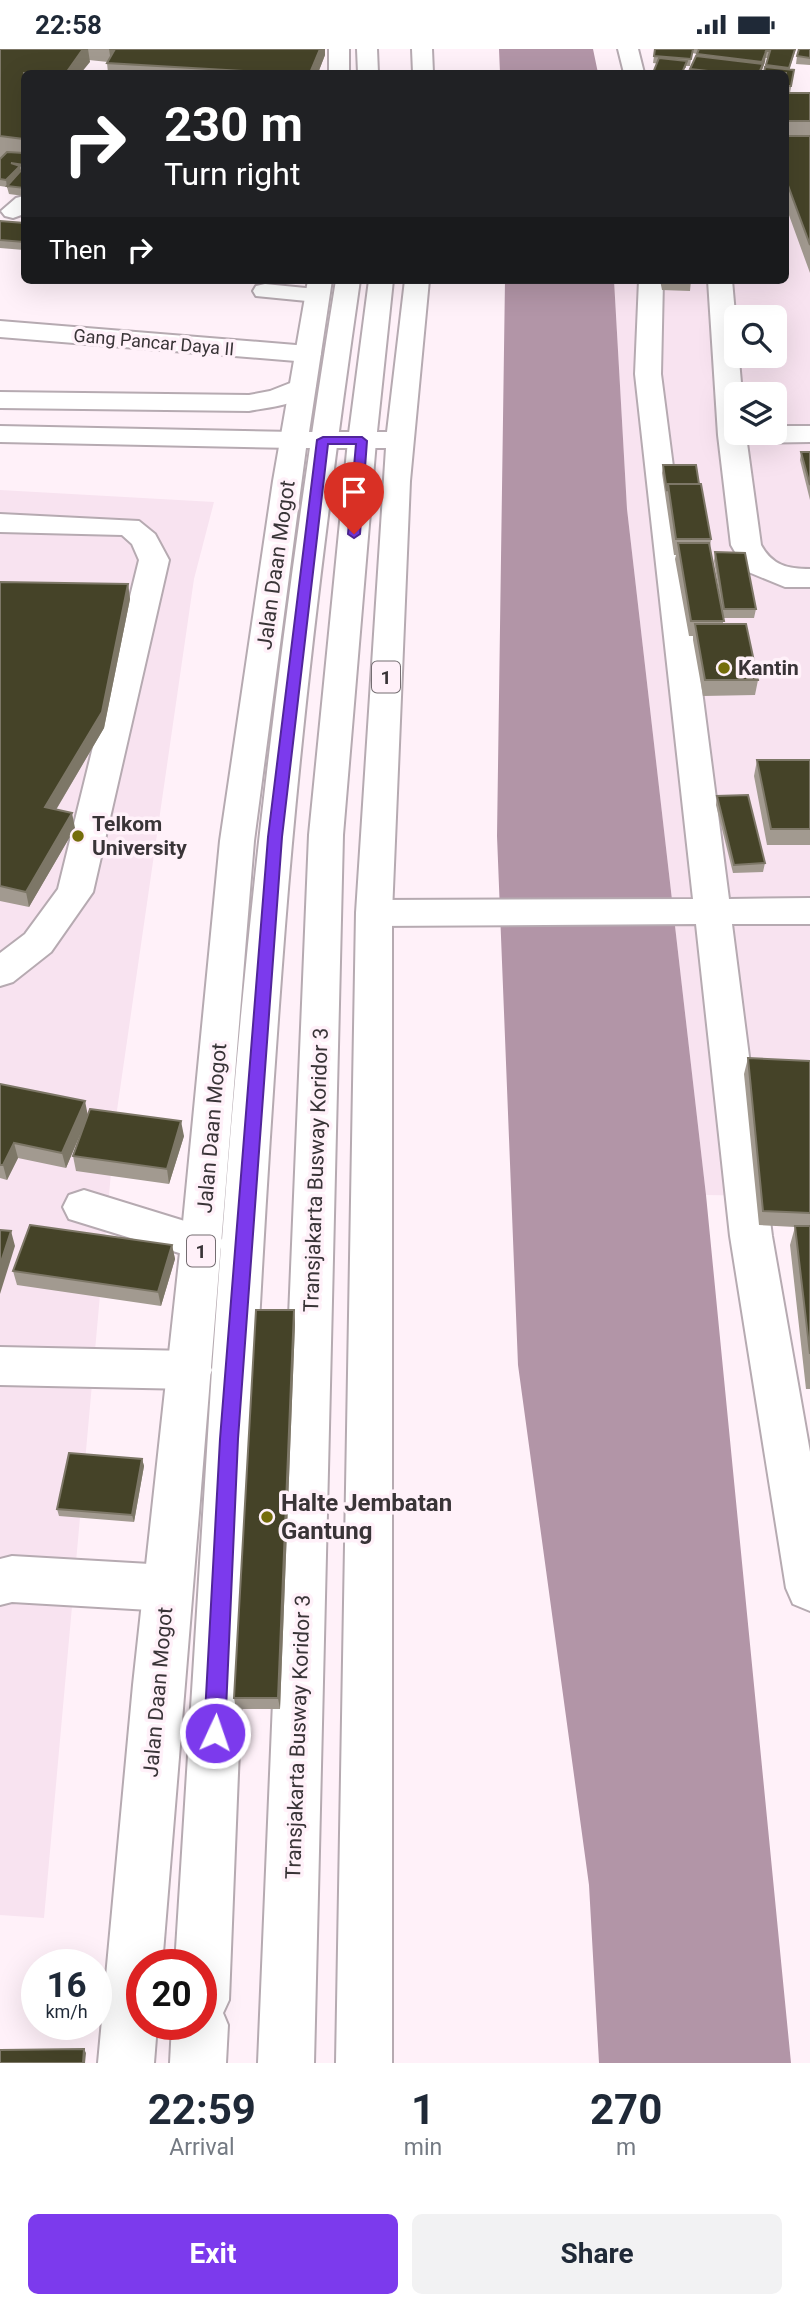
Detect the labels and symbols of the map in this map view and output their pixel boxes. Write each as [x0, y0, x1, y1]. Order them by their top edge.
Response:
street label: Gang Pancar Daya II [73, 325, 235, 359]
pin [324, 462, 384, 534]
street label: Jalan Daan Mogot [252, 479, 300, 651]
place label: Kantin [738, 656, 799, 680]
marker: Kantin [716, 660, 732, 676]
road number: 1 [372, 661, 400, 692]
place label: Telkom University [92, 812, 187, 860]
marker: Telkom University [70, 828, 86, 844]
street label: Transjakarta Busway Koridor 3 [299, 1027, 333, 1313]
street label: Jalan Daan Mogot [193, 1042, 231, 1214]
road number: 1 [187, 1235, 215, 1267]
place label: Halte Jembatan Gantung [281, 1489, 452, 1545]
marker: Halte Jembatan Gantung [259, 1509, 275, 1525]
street label: Transjakarta Busway Koridor 3 [281, 1594, 315, 1880]
street label: Jalan Daan Mogot [139, 1606, 177, 1778]
position arrow [178, 1696, 252, 1770]
speed limit sign: 20 [126, 1949, 217, 2040]

